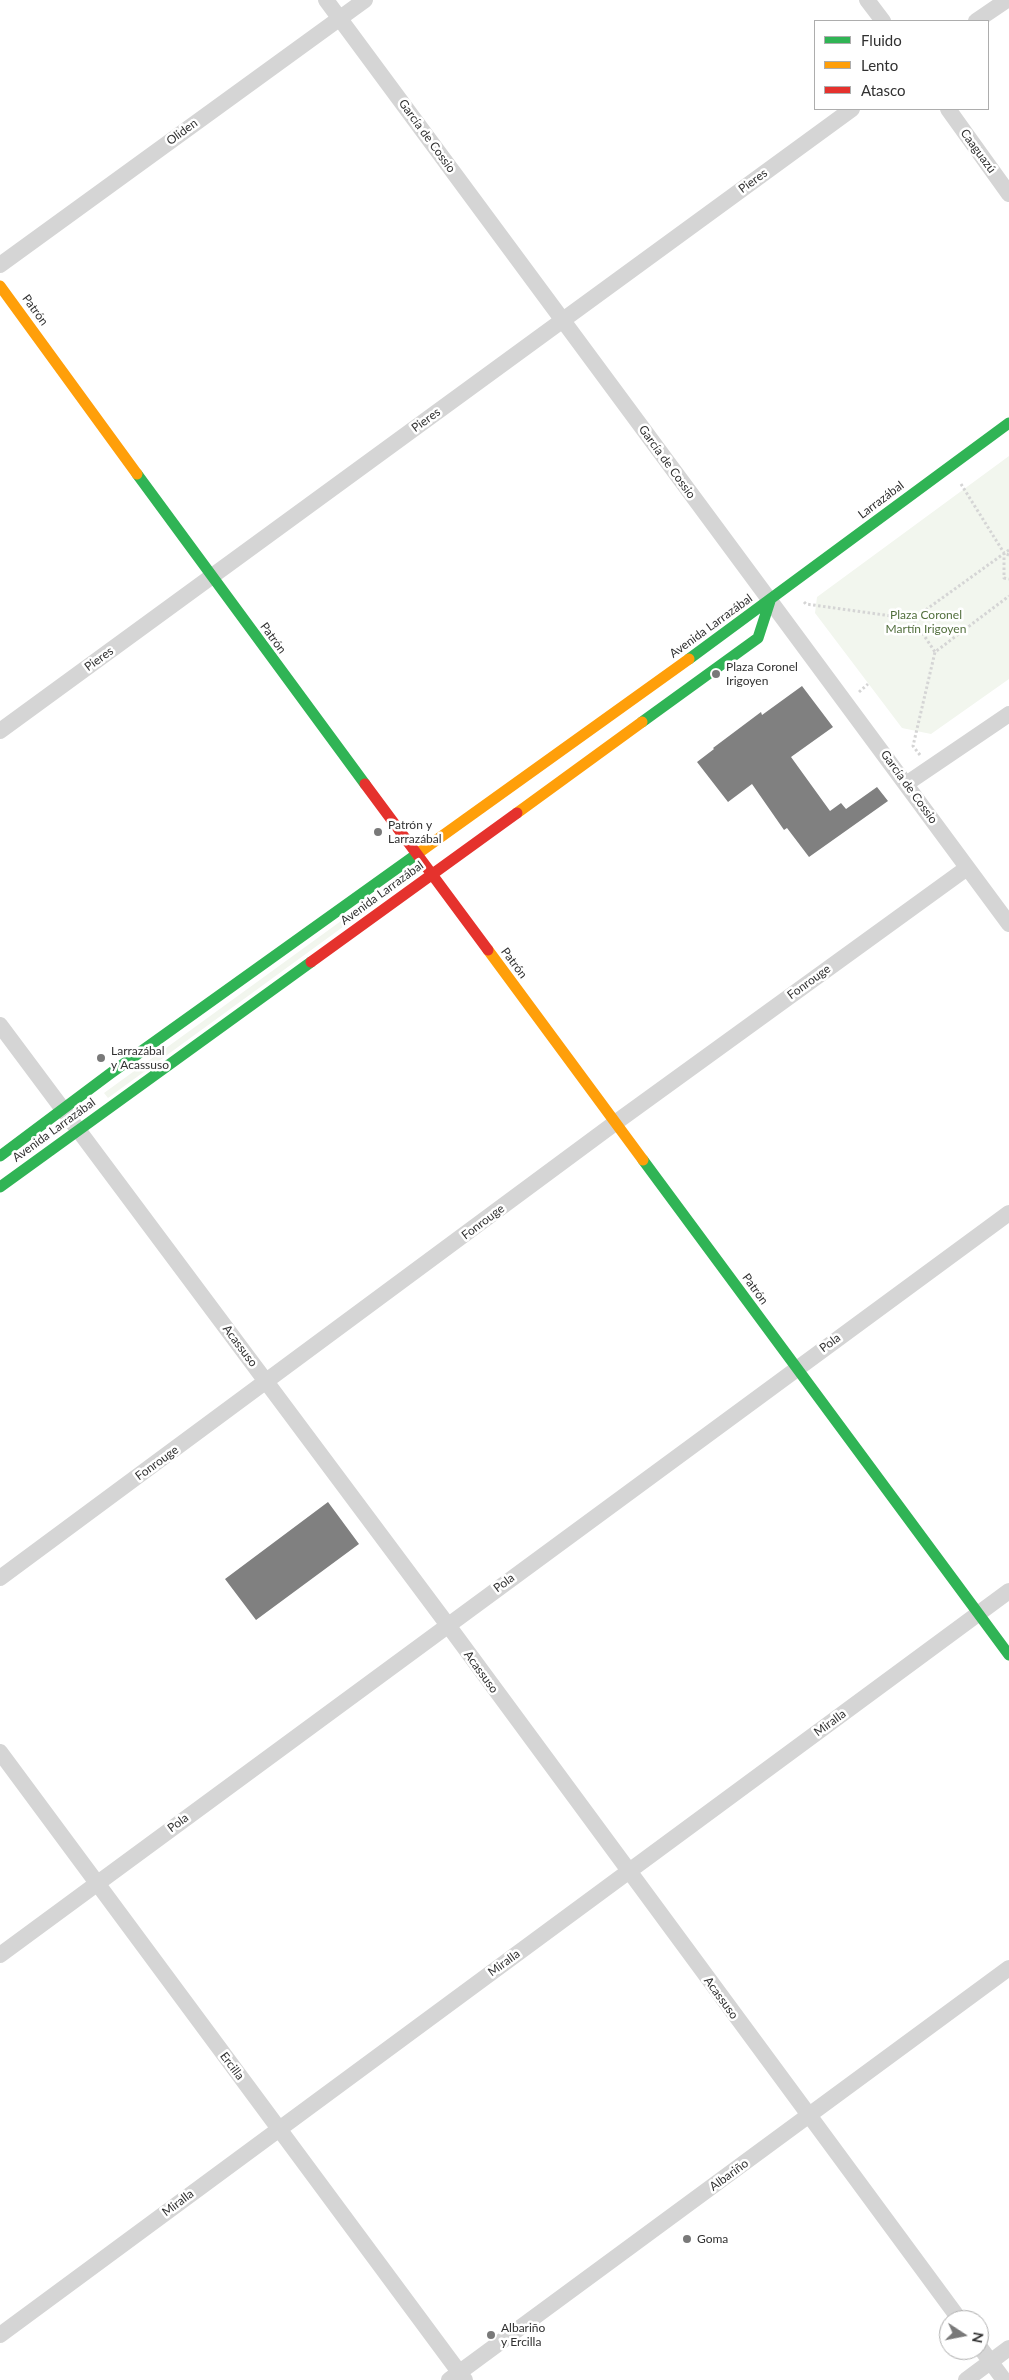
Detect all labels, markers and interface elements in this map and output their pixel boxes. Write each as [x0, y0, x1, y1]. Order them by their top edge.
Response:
legend [814, 20, 989, 110]
text: Fluido [861, 31, 902, 49]
text: Lento [861, 56, 898, 74]
text: Atasco [861, 81, 906, 99]
street label: García de Cossio [395, 96, 459, 176]
street label: Oliden [164, 116, 200, 148]
street label: Caaguazú [957, 126, 999, 176]
street label: Pieres [736, 166, 770, 196]
street label: Patrón [19, 292, 51, 328]
street label: Pieres [409, 405, 443, 435]
street label: García de Cossio [635, 422, 699, 502]
street label: Larrazábal [855, 478, 907, 522]
street label: Avenida Larrazábal [667, 591, 755, 661]
park label: Plaza Coronel Martín Irigoyen [886, 608, 966, 636]
street label: Patrón [257, 620, 289, 656]
street label: Pieres [82, 644, 116, 674]
place label: Plaza Coronel Irigoyen [726, 660, 798, 688]
marker: Plaza Coronel Irigoyen [710, 668, 722, 680]
street label: García de Cossio [877, 747, 941, 827]
place label: Patrón y Larrazábal [388, 818, 442, 846]
marker: Patrón y Larrazábal [372, 826, 384, 838]
street label: Avenida Larrazábal [338, 858, 426, 928]
street label: Patrón [498, 945, 530, 981]
street label: Fonrouge [785, 962, 833, 1002]
place label: Larrazábal y Acassuso [111, 1044, 169, 1072]
marker: Larrazábal y Acassuso [95, 1052, 107, 1064]
street label: Avenida Larrazábal [10, 1095, 98, 1165]
street label: Fonrouge [459, 1201, 507, 1243]
street label: Patrón [739, 1271, 771, 1307]
street label: Acassuso [220, 1322, 260, 1370]
street label: Pola [817, 1331, 843, 1355]
street label: Fonrouge [133, 1443, 181, 1483]
street label: Pola [491, 1571, 517, 1595]
street label: Acassuso [461, 1648, 501, 1696]
street label: Miralla [811, 1707, 849, 1739]
street label: Pola [165, 1811, 191, 1835]
street label: Miralla [485, 1947, 523, 1979]
street label: Acassuso [701, 1974, 741, 2022]
street label: Ercilla [217, 2049, 247, 2083]
street label: Albariño [707, 2156, 751, 2194]
street label: Miralla [159, 2186, 197, 2220]
place label: Goma [697, 2232, 728, 2246]
marker: Goma [681, 2233, 693, 2245]
north arrow [939, 2310, 989, 2360]
place label: Albariño y Ercilla [501, 2321, 545, 2349]
marker: Albariño y Ercilla [485, 2329, 497, 2341]
text: N [969, 2331, 988, 2345]

